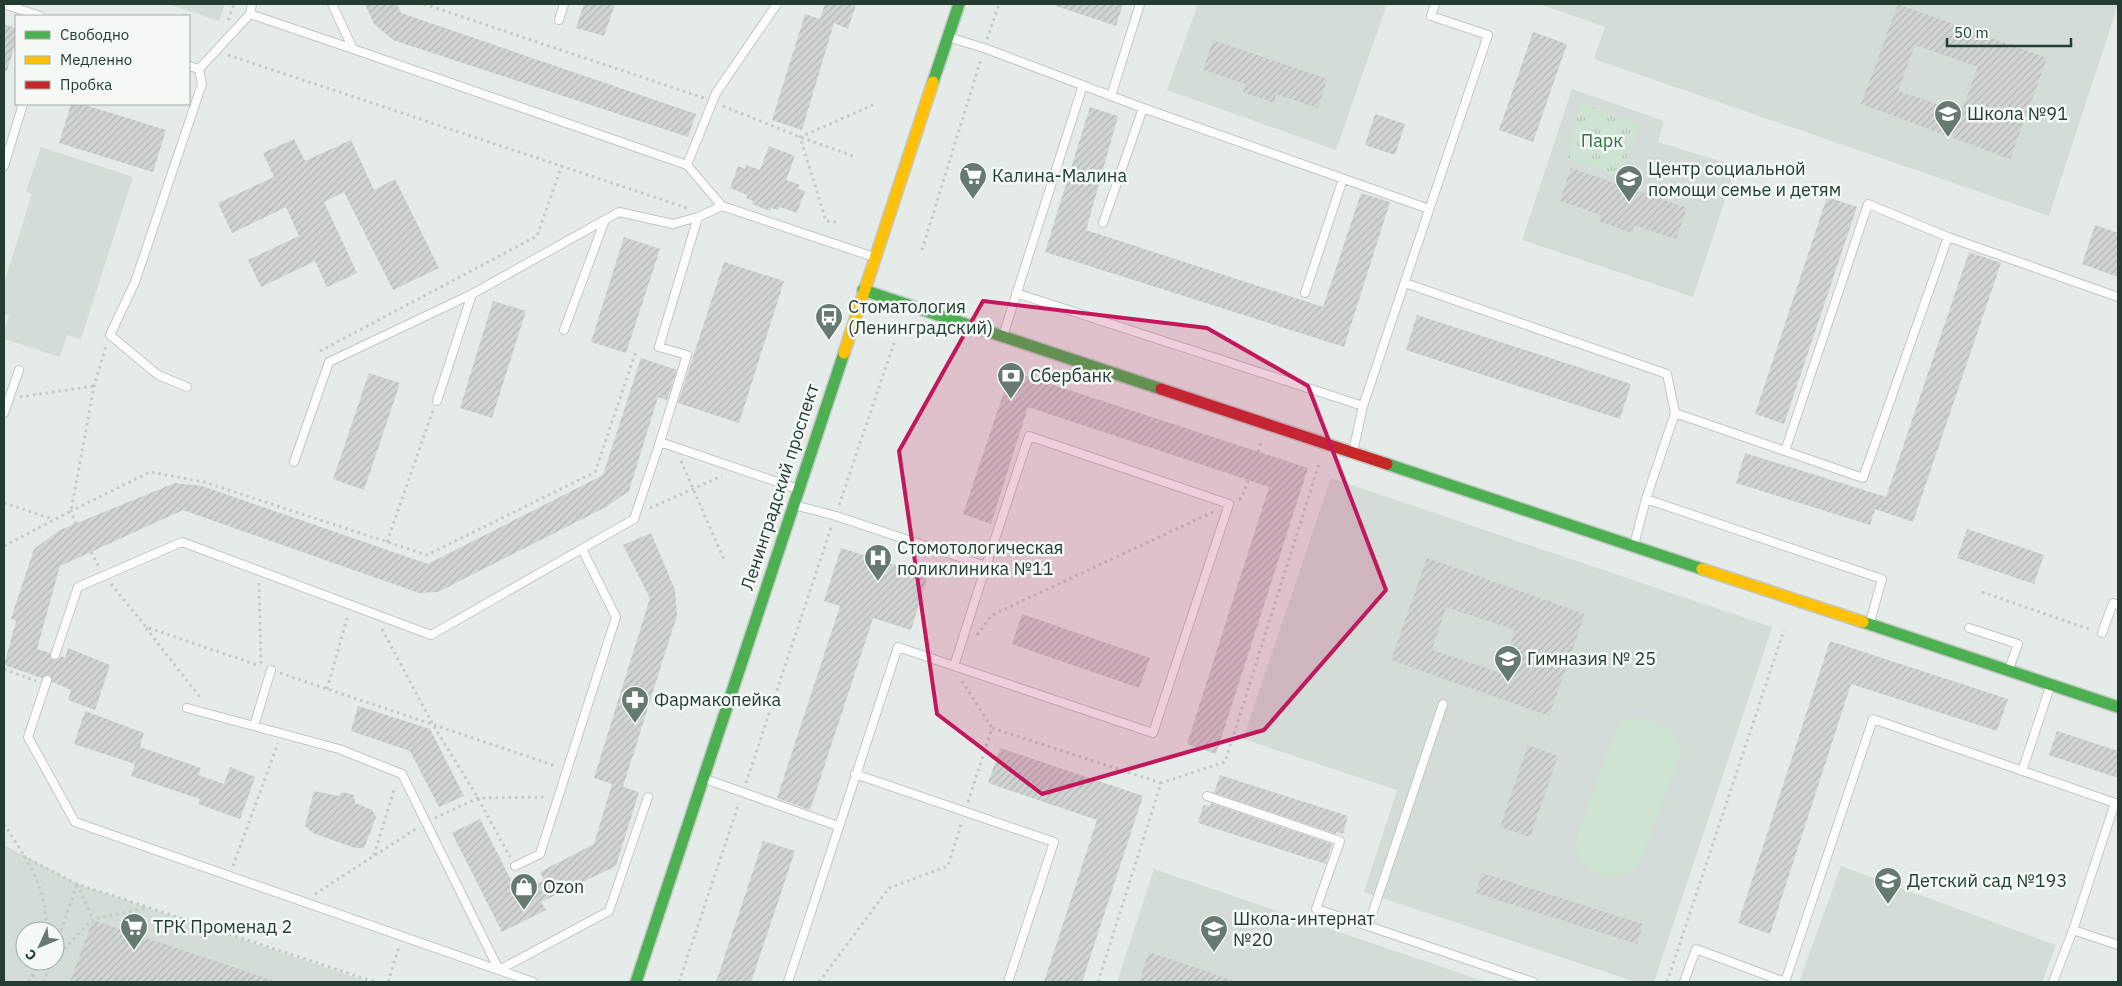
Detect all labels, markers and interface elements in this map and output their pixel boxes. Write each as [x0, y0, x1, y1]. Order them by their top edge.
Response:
legend [15, 15, 190, 105]
scale bar [1947, 15, 2071, 47]
text: 50 m [1954, 23, 1989, 42]
text: Свободно [60, 25, 129, 44]
text: Медленно [60, 50, 132, 69]
text: Пробка [60, 75, 112, 94]
school or university icon: Школа №91 [1933, 99, 1963, 138]
place label: Школа №91 [1967, 102, 2068, 125]
park label: Парк [1581, 129, 1623, 152]
place label: Центр социальной помощи семье и детям [1648, 157, 1841, 201]
supermarket icon: Калина-Малина [958, 161, 988, 200]
place label: Калина-Малина [992, 164, 1127, 187]
school or university icon: Центр социальной помощи семье и детям [1614, 164, 1644, 203]
place label: Стоматология (Ленинградский) [848, 295, 993, 339]
bus stop icon: Стоматология (Ленинградский) [814, 302, 844, 341]
bank icon: Сбербанк [996, 361, 1026, 400]
place label: Сбербанк [1030, 364, 1112, 387]
street label: Ленинградский проспект [735, 380, 824, 593]
place label: Стомотологическая поликлиника №11 [897, 536, 1063, 580]
hospital icon: Стомотологическая поликлиника №11 [863, 543, 893, 582]
school or university icon: Гимназия № 25 [1493, 644, 1523, 683]
place label: Гимназия № 25 [1527, 647, 1656, 670]
pharmacy icon: Фармакопейка [620, 685, 650, 724]
place label: Фармакопейка [654, 688, 782, 711]
school or university icon: Детский сад №193 [1873, 866, 1903, 905]
place label: Детский сад №193 [1907, 869, 2067, 892]
shop icon: Ozon [509, 872, 539, 911]
place label: Ozon [543, 875, 584, 898]
place label: Школа-интернат №20 [1233, 907, 1375, 951]
supermarket icon: ТРК Променад 2 [119, 912, 149, 951]
school or university icon: Школа-интернат №20 [1199, 914, 1229, 953]
place label: ТРК Променад 2 [153, 915, 292, 938]
north arrow [15, 921, 65, 971]
text: С [21, 945, 40, 965]

